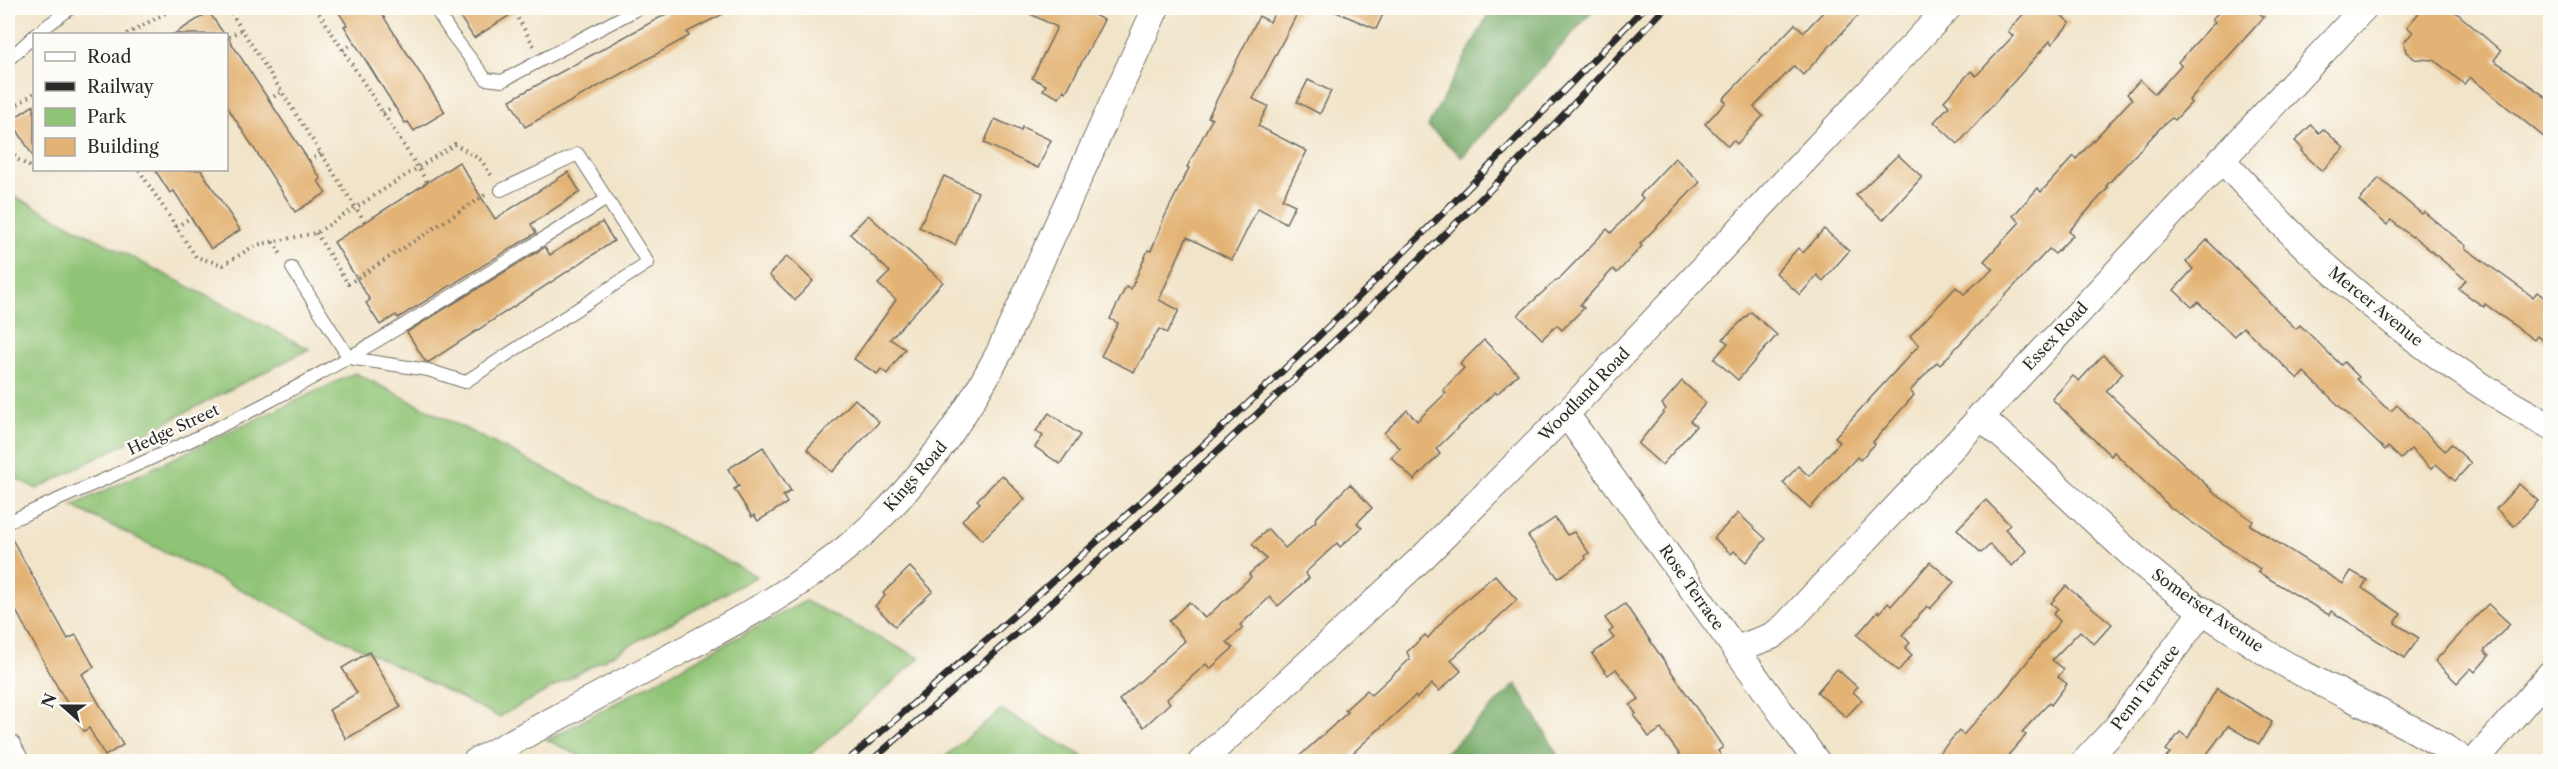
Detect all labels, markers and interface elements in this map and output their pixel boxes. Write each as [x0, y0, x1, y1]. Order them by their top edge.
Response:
legend [33, 33, 228, 171]
text: Road [87, 46, 132, 68]
text: Railway [87, 76, 155, 98]
text: Park [87, 106, 128, 128]
text: Building [87, 136, 159, 158]
street label: Mercer Avenue [2325, 262, 2427, 350]
street label: Essex Road [2018, 297, 2092, 374]
street label: Woodland Road [1534, 343, 1634, 446]
street label: Hedge Street [124, 399, 222, 459]
street label: Kings Road [879, 437, 951, 515]
street label: Rose Terrace [1655, 540, 1729, 634]
street label: Somerset Avenue [2148, 564, 2268, 656]
street label: Penn Terrace [2106, 640, 2184, 734]
north arrow [33, 676, 93, 736]
text: N [37, 690, 61, 711]

